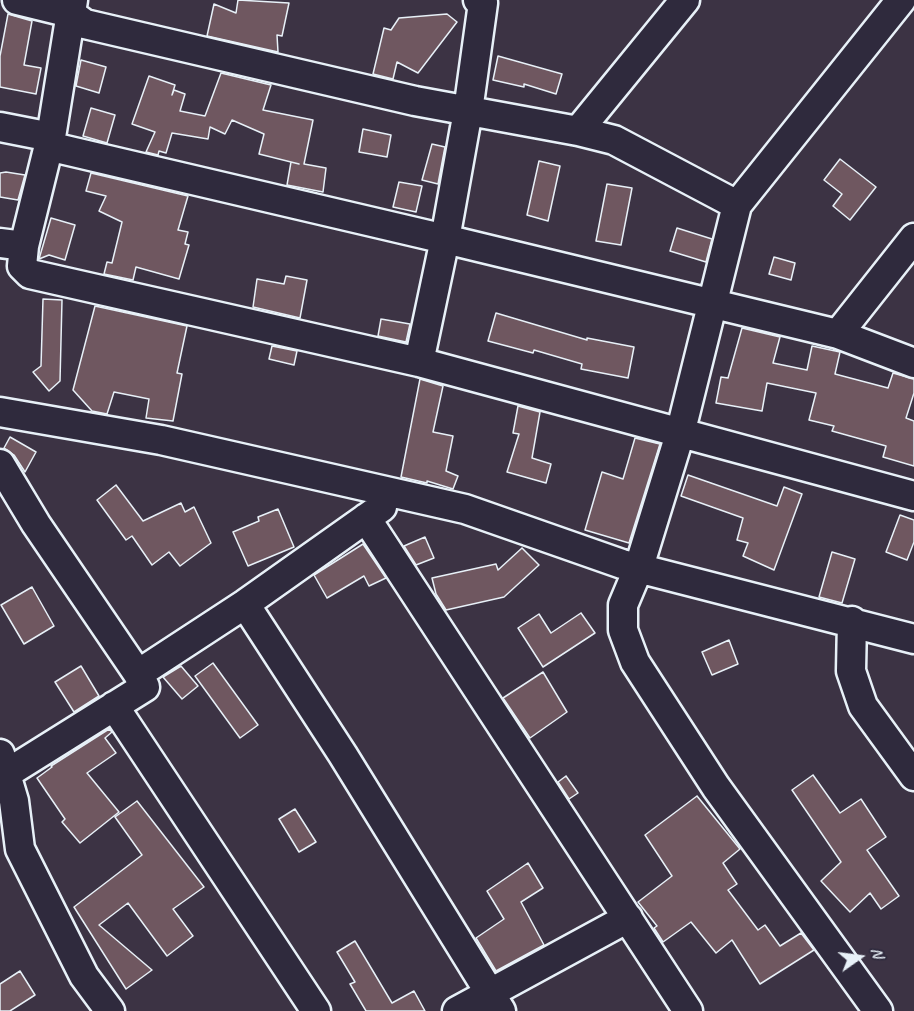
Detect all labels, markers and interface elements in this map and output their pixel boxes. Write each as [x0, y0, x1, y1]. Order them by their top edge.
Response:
north arrow [830, 927, 890, 987]
text: N [867, 945, 888, 960]

